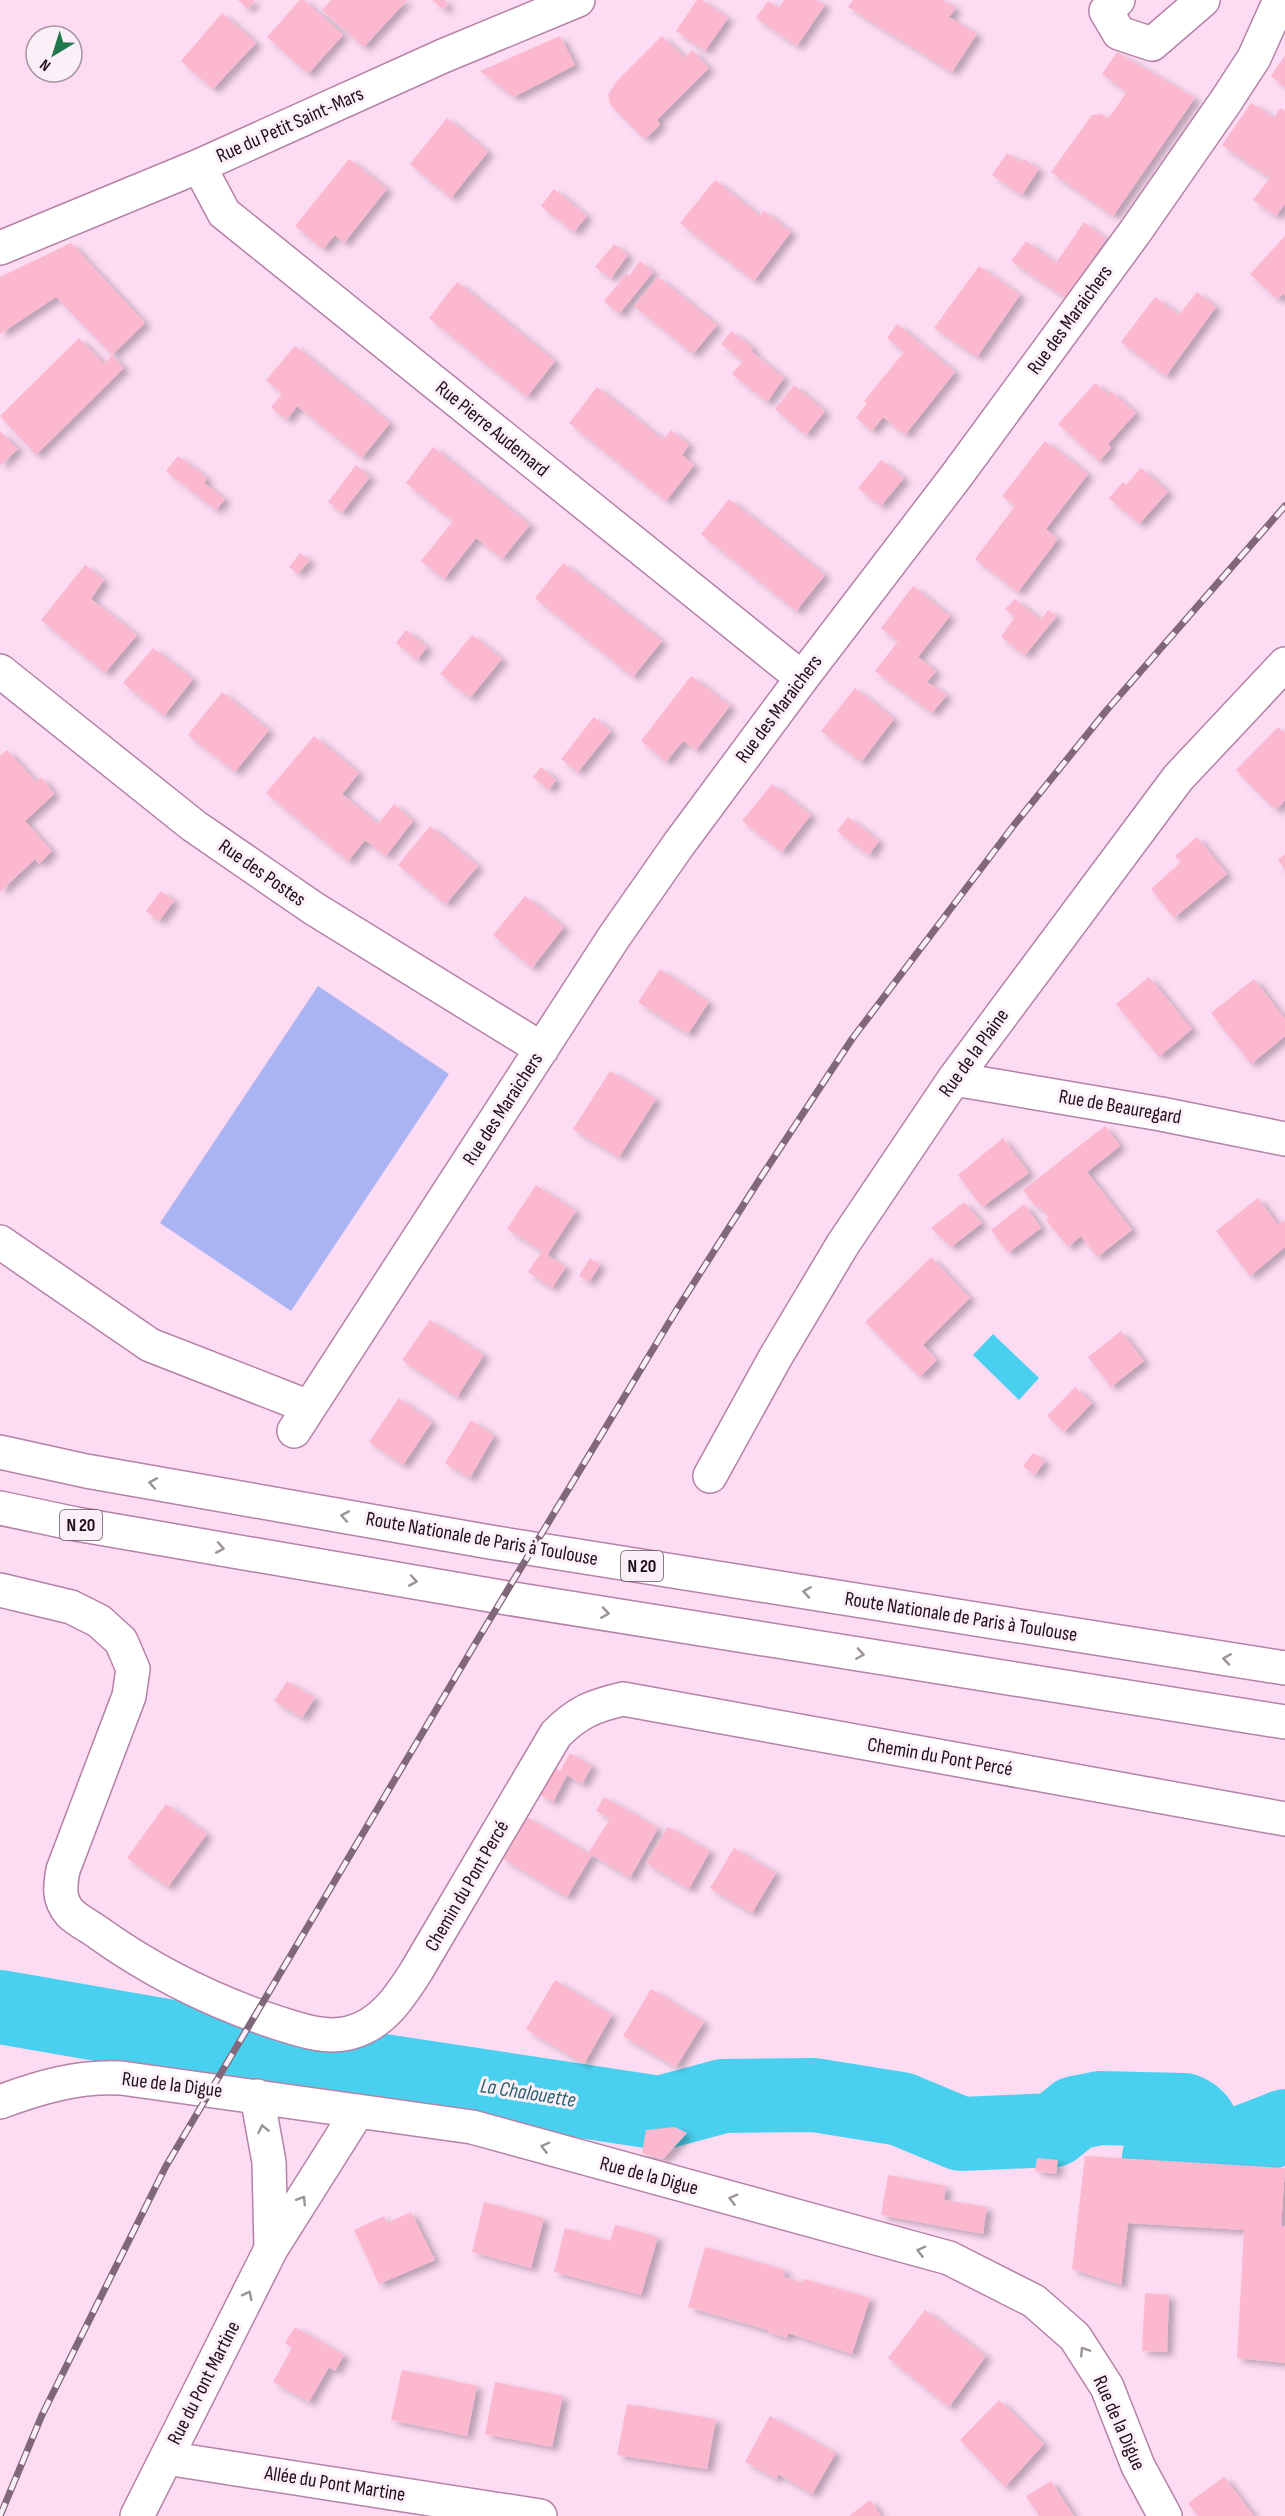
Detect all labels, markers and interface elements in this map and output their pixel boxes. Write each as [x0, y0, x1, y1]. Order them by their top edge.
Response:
north arrow [24, 24, 84, 84]
text: N [36, 55, 55, 75]
street label: Rue du Petit Saint-Mars [213, 82, 367, 168]
street label: Rue des Maraichers [1022, 261, 1118, 379]
street label: Rue Pierre Audemard [430, 376, 554, 482]
street label: Rue des Maraichers [731, 650, 827, 768]
street label: Rue des Postes [214, 834, 310, 912]
street label: Rue de la Plaine [934, 1004, 1014, 1102]
street label: Rue des Maraichers [458, 1048, 548, 1170]
street label: Rue de Beauregard [1057, 1084, 1183, 1130]
one-way arrow [148, 1477, 157, 1489]
street label: Route Nationale de Paris à Toulouse [364, 1507, 600, 1571]
road number: N 20 [60, 1510, 102, 1540]
one-way arrow [340, 1510, 350, 1523]
one-way arrow [216, 1542, 225, 1554]
road number: N 20 [621, 1551, 663, 1581]
one-way arrow [408, 1575, 417, 1587]
one-way arrow [802, 1587, 811, 1599]
street label: Route Nationale de Paris à Toulouse [843, 1587, 1079, 1647]
one-way arrow [600, 1607, 610, 1619]
one-way arrow [854, 1647, 864, 1660]
one-way arrow [1223, 1654, 1232, 1666]
street label: Chemin du Pont Percé [866, 1732, 1014, 1782]
street label: Chemin du Pont Percé [420, 1816, 514, 1956]
street label: Rue de la Digue [120, 2067, 224, 2103]
water label: La Chalouette [479, 2073, 577, 2113]
one-way arrow [257, 2124, 270, 2134]
one-way arrow [540, 2142, 550, 2155]
street label: Rue de la Digue [597, 2151, 701, 2201]
one-way arrow [728, 2194, 739, 2206]
one-way arrow [295, 2196, 307, 2206]
one-way arrow [916, 2245, 926, 2258]
one-way arrow [241, 2291, 252, 2301]
street label: Rue du Pont Martine [163, 2317, 245, 2449]
one-way arrow [1079, 2347, 1091, 2357]
street label: Rue de la Digue [1088, 2372, 1150, 2474]
street label: Allée du Pont Martine [262, 2461, 407, 2507]

